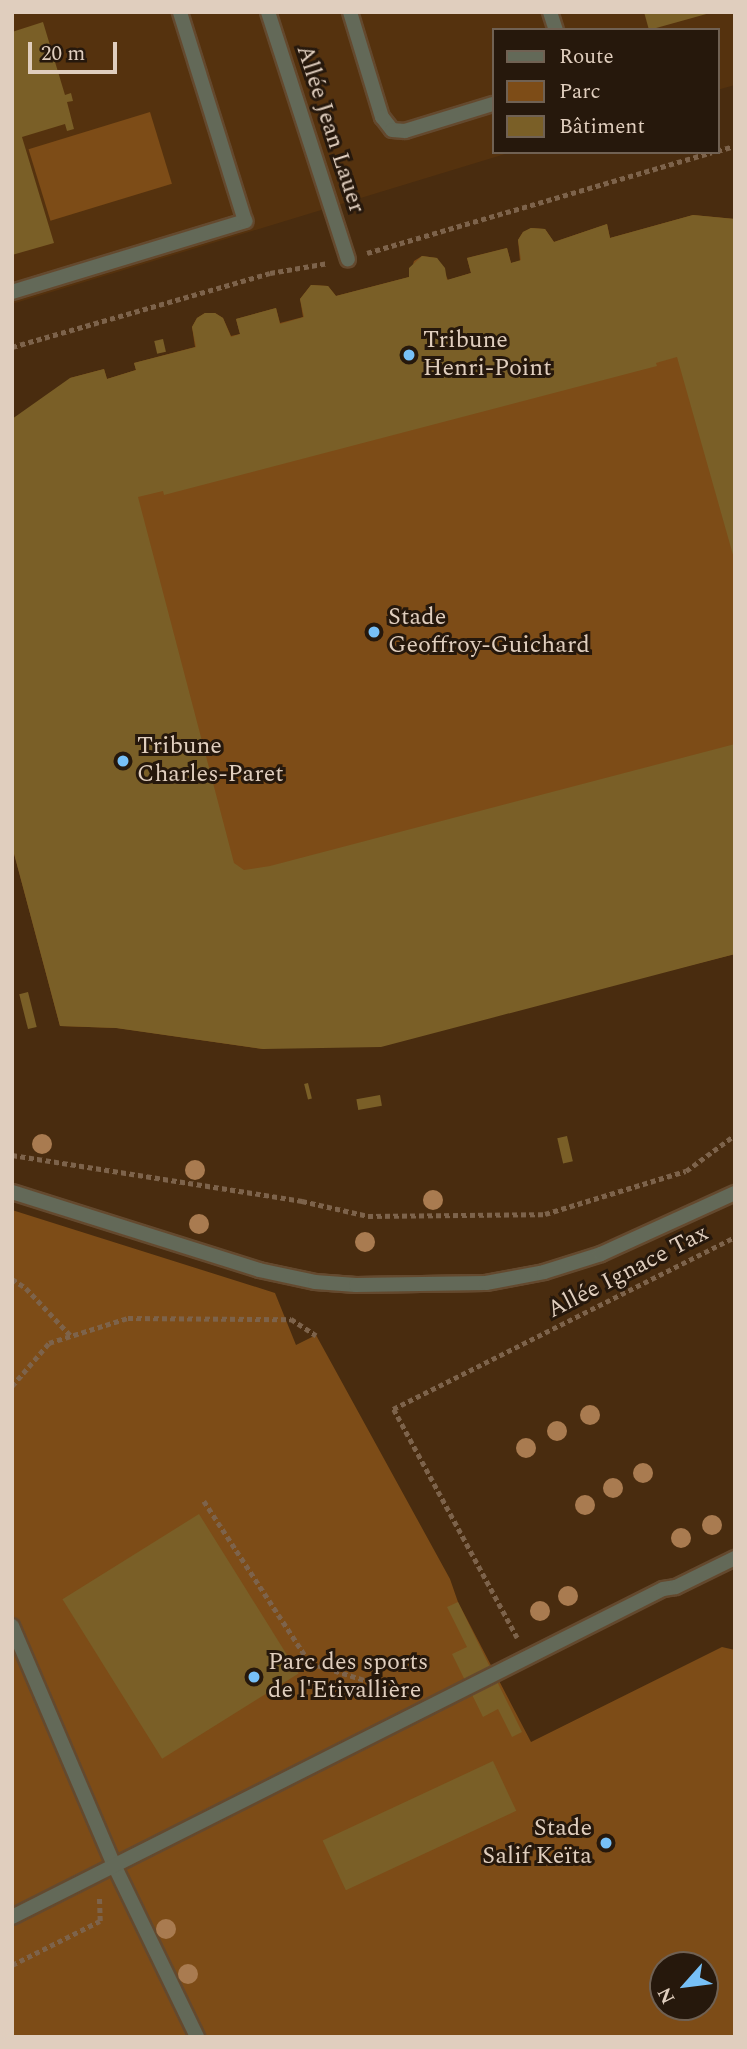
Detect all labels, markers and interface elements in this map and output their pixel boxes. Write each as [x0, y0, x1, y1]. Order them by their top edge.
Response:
scale bar [32, 28, 121, 72]
legend [491, 28, 719, 154]
text: 20 m [41, 38, 85, 70]
street label: Allée Jean Lauer [289, 41, 371, 217]
text: Route [559, 41, 614, 73]
text: Parc [559, 76, 601, 108]
text: Bâtiment [559, 111, 645, 143]
place label: Tribune Henri-Point [423, 327, 552, 383]
marker: Tribune Henri-Point [401, 347, 417, 363]
place label: Stade Geoffroy-Guichard [388, 604, 590, 660]
marker: Stade Geoffroy-Guichard [366, 624, 382, 640]
place label: Tribune Charles-Paret [137, 733, 284, 789]
marker: Tribune Charles-Paret [115, 753, 131, 769]
street label: Allée Ignace Tax [543, 1219, 713, 1325]
place label: Parc des sports de l'Etivallière [268, 1649, 428, 1705]
marker: Parc des sports de l'Etivallière [246, 1669, 262, 1685]
place label: Stade Salif Keïta [482, 1815, 592, 1871]
marker: Stade Salif Keïta [598, 1835, 614, 1851]
north arrow [649, 1951, 719, 2021]
text: N [650, 1982, 683, 2009]

